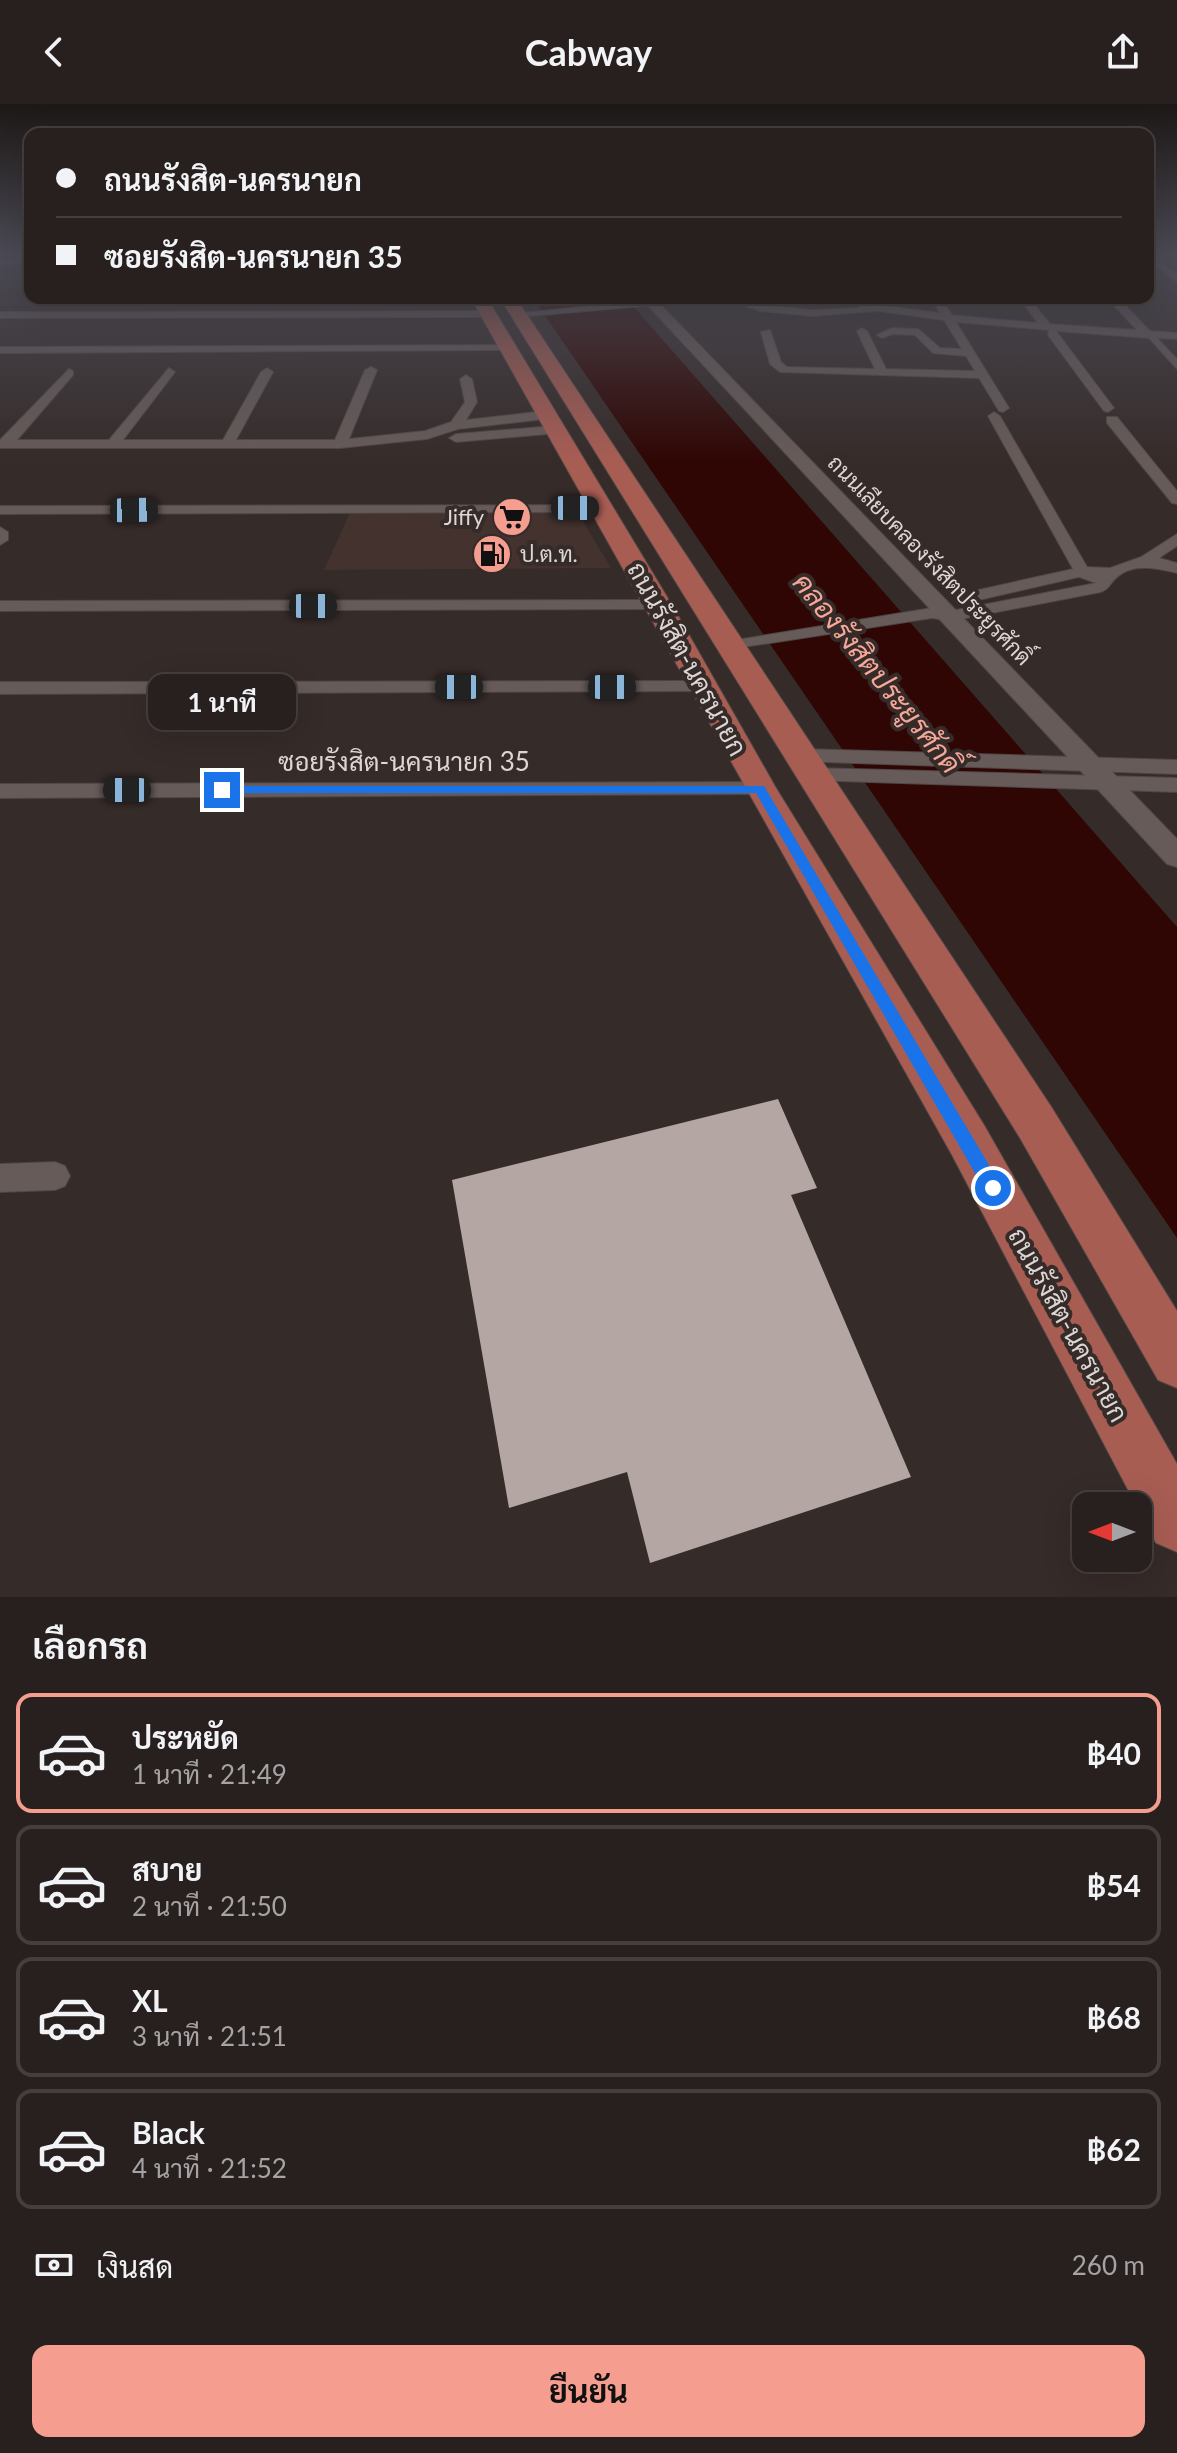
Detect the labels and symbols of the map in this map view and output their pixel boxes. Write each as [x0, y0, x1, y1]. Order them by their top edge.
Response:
street label: ถนนเลียบคลองรังสิตประยูรศักดิ์ [821, 445, 1042, 672]
supermarket icon: Jiffy [491, 496, 533, 538]
car [551, 496, 599, 520]
car [110, 498, 158, 522]
place label: Jiffy [444, 503, 485, 530]
fuel station icon: ป.ต.ท. [471, 533, 513, 575]
place label: ป.ต.ท. [520, 540, 578, 567]
street label: ถนนรังสิต-นครนายก [621, 556, 754, 761]
water label: คลองรังสิตประยูรศักดิ์ [784, 562, 976, 785]
car [289, 594, 337, 618]
callout: 1 นาที [148, 674, 296, 730]
car [435, 675, 483, 699]
car [588, 675, 636, 699]
street label: ซอยรังสิต-นครนายก 35 [278, 745, 530, 777]
route end [204, 772, 240, 808]
car [103, 778, 151, 802]
route start [975, 1170, 1011, 1206]
street label: ถนนรังสิต-นครนายก [1002, 1222, 1135, 1427]
north arrow [1072, 1492, 1152, 1572]

